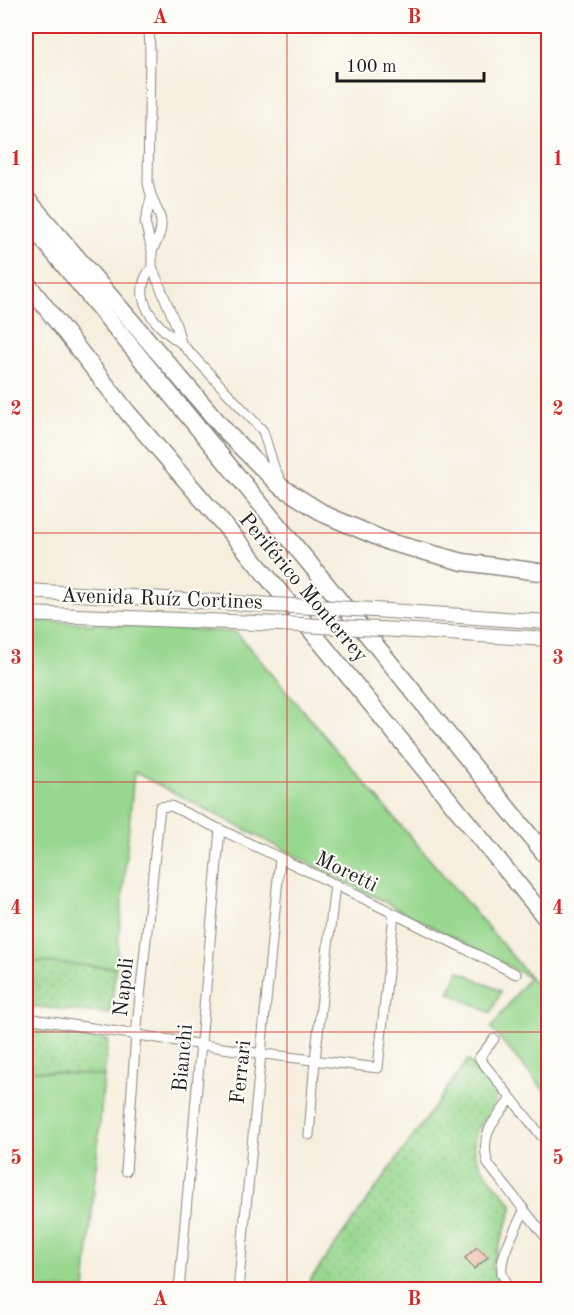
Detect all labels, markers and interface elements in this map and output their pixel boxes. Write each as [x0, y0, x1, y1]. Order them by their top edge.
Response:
text: A [152, 8, 168, 28]
text: B [407, 8, 421, 28]
scale bar [337, 45, 484, 83]
text: 100 m [346, 58, 397, 76]
text: 1 [10, 150, 22, 170]
text: 1 [552, 150, 564, 170]
text: 2 [10, 400, 22, 420]
text: 2 [552, 400, 564, 420]
street label: Periférico Monterrey [234, 509, 371, 667]
street label: Avenida Ruíz Cortines [61, 585, 263, 614]
text: 3 [10, 649, 22, 669]
text: 3 [552, 649, 564, 669]
street label: Moretti [312, 848, 381, 896]
text: 4 [10, 899, 22, 919]
text: 4 [552, 899, 564, 919]
street label: Napoli [111, 957, 138, 1018]
street label: Bianchi [170, 1023, 197, 1093]
street label: Ferrari [228, 1039, 255, 1105]
text: 5 [10, 1148, 22, 1169]
text: 5 [552, 1148, 564, 1169]
text: A [152, 1290, 168, 1310]
text: B [407, 1290, 421, 1310]

